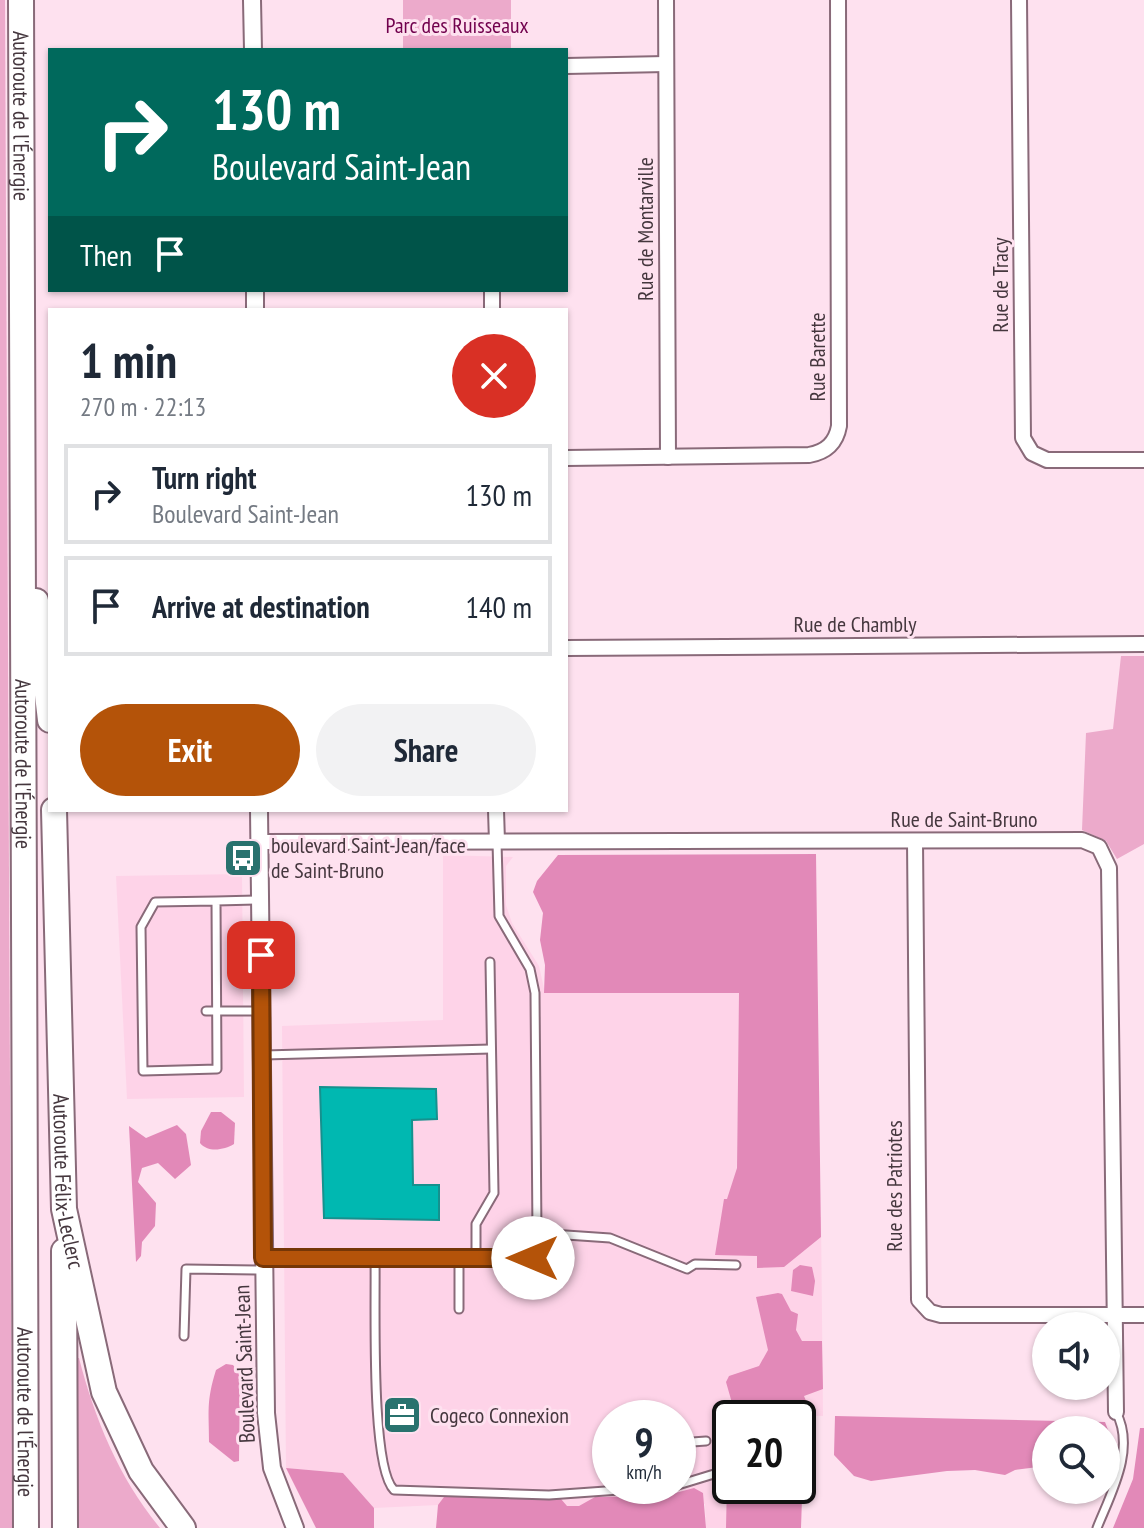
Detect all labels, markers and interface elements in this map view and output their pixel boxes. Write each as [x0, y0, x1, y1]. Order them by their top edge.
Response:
park label: Parc des Ruisseaux [385, 11, 529, 39]
street label: Autoroute de l'Énergie [7, 31, 36, 201]
text: 130 m [212, 73, 341, 145]
icon: right [80, 80, 184, 184]
text: Boulevard Saint-Jean [212, 143, 471, 190]
street label: Rue de Montarville [631, 157, 659, 301]
icon: arrive [148, 232, 192, 276]
text: Then [80, 235, 132, 274]
street label: Rue de Tracy [986, 237, 1014, 333]
street label: Rue Barette [803, 312, 831, 402]
text: 1 min [80, 329, 177, 391]
button: close [452, 334, 536, 418]
text: 270 m · 22:13 [80, 390, 206, 423]
text: Turn right [152, 458, 256, 497]
icon: right [84, 472, 128, 516]
text: 130 m [466, 475, 532, 514]
text: Boulevard Saint-Jean [152, 497, 339, 530]
icon: arrive [84, 584, 128, 628]
text: Arrive at destination [152, 587, 370, 626]
text: 140 m [466, 587, 532, 626]
street label: Rue de Chambly [794, 610, 917, 638]
street label: Autoroute de l'Énergie [9, 679, 38, 849]
button: Exit [80, 704, 300, 796]
button: Share [316, 704, 536, 796]
street label: Rue de Saint-Bruno [891, 805, 1037, 833]
place label: boulevard Saint-Jean/face de Saint-Bruno [271, 831, 466, 884]
bus stop icon: boulevard Saint-Jean/face de Saint-Bruno [222, 837, 264, 879]
pin [227, 921, 295, 989]
icon: arrive [239, 933, 283, 977]
street label: Autoroute Félix-Leclerc [47, 1094, 91, 1272]
street label: Rue des Patriotes [880, 1120, 908, 1252]
position arrow [491, 1216, 575, 1300]
street label: Boulevard Saint-Jean [227, 1284, 261, 1444]
map controls [1032, 1312, 1120, 1504]
button: sound [1032, 1312, 1120, 1400]
street label: Autoroute de l'Énergie [11, 1327, 40, 1497]
office icon: Cogeco Connexion [381, 1394, 423, 1436]
speed limit sign: 20 [712, 1400, 816, 1504]
place label: Cogeco Connexion [430, 1401, 569, 1429]
text: 9 [634, 1416, 654, 1468]
button: search [1032, 1416, 1120, 1504]
text: km/h [626, 1459, 662, 1485]

